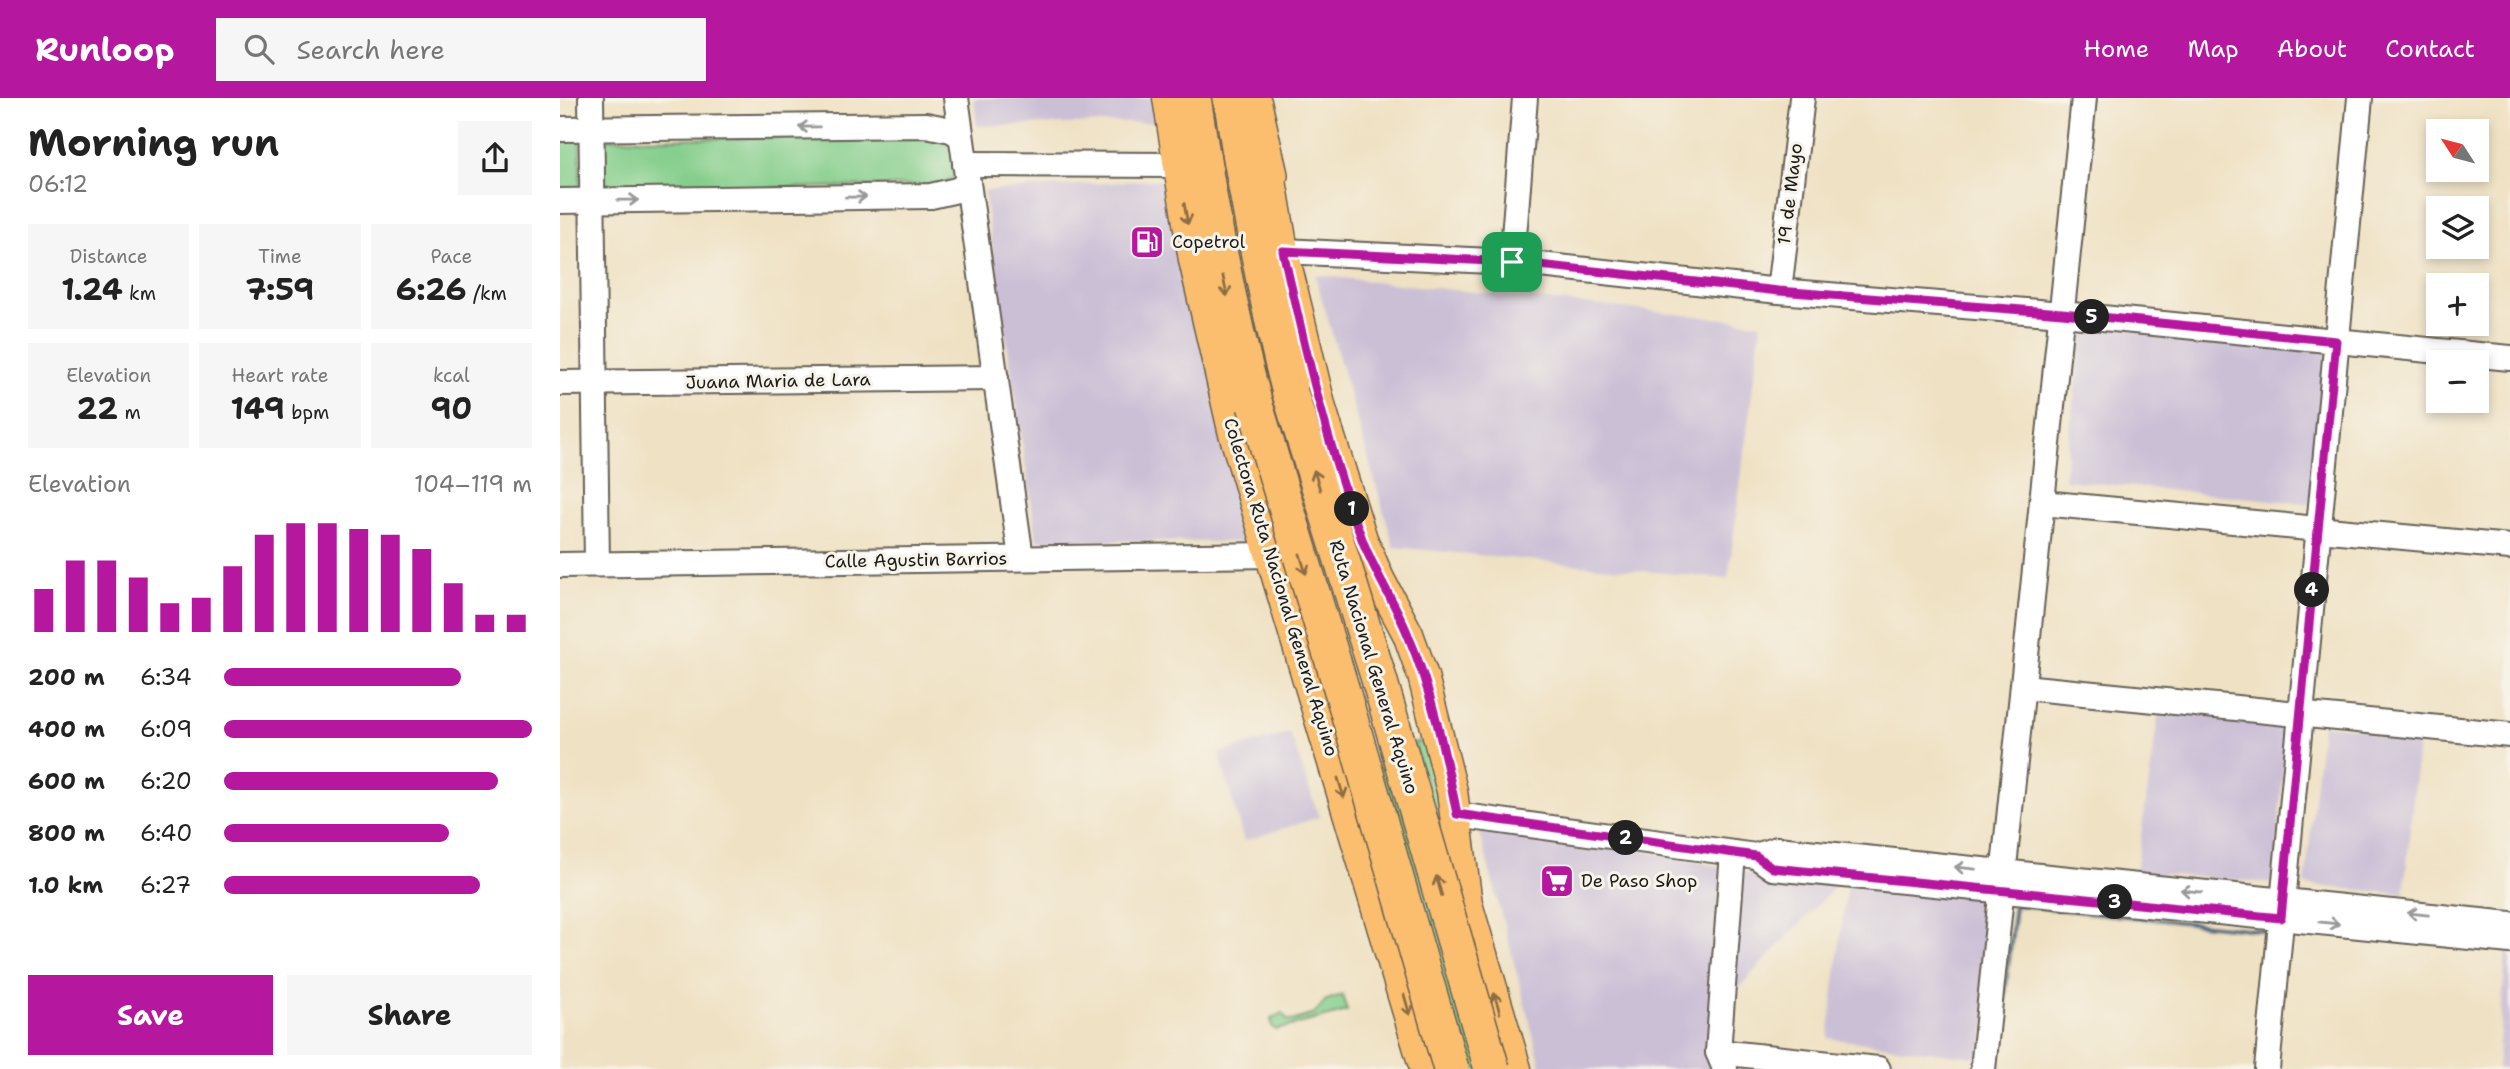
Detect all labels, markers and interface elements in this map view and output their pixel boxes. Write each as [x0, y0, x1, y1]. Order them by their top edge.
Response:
search box [216, 18, 706, 81]
text: Runloop [35, 27, 174, 72]
icon: search [240, 30, 278, 68]
text: Search here [296, 32, 445, 67]
text: Home [2083, 33, 2149, 65]
text: Map [2187, 33, 2239, 65]
text: About [2277, 33, 2347, 65]
text: Contact [2385, 33, 2475, 65]
text: Morning run [28, 117, 279, 168]
north arrow [2426, 119, 2488, 182]
map controls [2426, 119, 2489, 413]
one-way arrow [798, 120, 821, 134]
button: share [458, 121, 532, 195]
street label: 19 de Mayo [1772, 142, 1808, 246]
text: 06:12 [28, 169, 88, 199]
one-way arrow [844, 190, 867, 204]
one-way arrow [616, 193, 639, 207]
button: layers [2426, 196, 2489, 259]
one-way arrow [1180, 202, 1193, 225]
fuel station icon: Copetrol [1128, 223, 1166, 261]
place label: Copetrol [1172, 230, 1246, 254]
pin [1482, 232, 1542, 292]
icon: arrive [1493, 243, 1531, 281]
text: Distance [70, 244, 148, 269]
text: Time [258, 244, 302, 269]
text: Pace [430, 244, 472, 269]
text: 1.24 [61, 269, 123, 310]
text: 7:59 [246, 269, 314, 310]
text: 6:26 [396, 269, 467, 310]
button: + [2426, 273, 2489, 336]
one-way arrow [1219, 274, 1233, 297]
text: km [123, 281, 156, 306]
text: /km [467, 281, 507, 306]
pin: 5 [2074, 300, 2110, 334]
text: 5 [2086, 304, 2097, 329]
button: − [2426, 350, 2489, 413]
text: Elevation [66, 363, 151, 388]
text: Heart rate [232, 363, 328, 388]
text: kcal [433, 363, 470, 388]
street label: Juana Maria de Lara [685, 367, 871, 395]
text: 22 [76, 388, 118, 429]
text: 149 [231, 388, 285, 429]
text: 90 [430, 388, 472, 429]
text: m [118, 400, 141, 425]
text: bpm [285, 400, 329, 425]
street label: Colectora Ruta Nacional General Aquino [1218, 415, 1344, 759]
text: Elevation [28, 469, 131, 499]
text: 104–119 m [414, 469, 532, 499]
one-way arrow [1310, 469, 1323, 491]
pin: 1 [1334, 492, 1370, 526]
text: 1 [1347, 496, 1356, 521]
street label: Ruta Nacional General Aquino [1324, 537, 1424, 797]
street label: Calle Agustin Barrios [824, 546, 1008, 574]
one-way arrow [1298, 552, 1310, 574]
pin: 4 [2294, 573, 2330, 608]
text: 4 [2305, 577, 2318, 602]
text: 200 m [28, 662, 105, 692]
text: 6:34 [140, 662, 192, 692]
text: 400 m [28, 714, 105, 744]
text: 6:09 [140, 714, 192, 744]
text: 600 m [28, 766, 105, 796]
text: 6:20 [140, 766, 192, 796]
one-way arrow [1335, 777, 1348, 799]
text: 800 m [28, 818, 105, 848]
text: 6:40 [140, 818, 192, 848]
pin: 2 [1608, 820, 1644, 856]
text: 2 [1619, 825, 1632, 850]
one-way arrow [1954, 861, 1977, 874]
supermarket icon: De Paso Shop [1538, 862, 1576, 900]
place label: De Paso Shop [1581, 869, 1697, 893]
text: 1.0 km [28, 870, 103, 900]
text: 6:27 [140, 870, 191, 900]
one-way arrow [1431, 875, 1444, 897]
pin: 3 [2098, 884, 2132, 920]
one-way arrow [2181, 884, 2203, 897]
text: 3 [2108, 889, 2121, 914]
one-way arrow [2407, 908, 2430, 921]
one-way arrow [2317, 917, 2340, 930]
button: Save [28, 975, 273, 1055]
button: Share [287, 975, 532, 1055]
one-way arrow [1489, 993, 1502, 1015]
one-way arrow [1401, 994, 1414, 1016]

